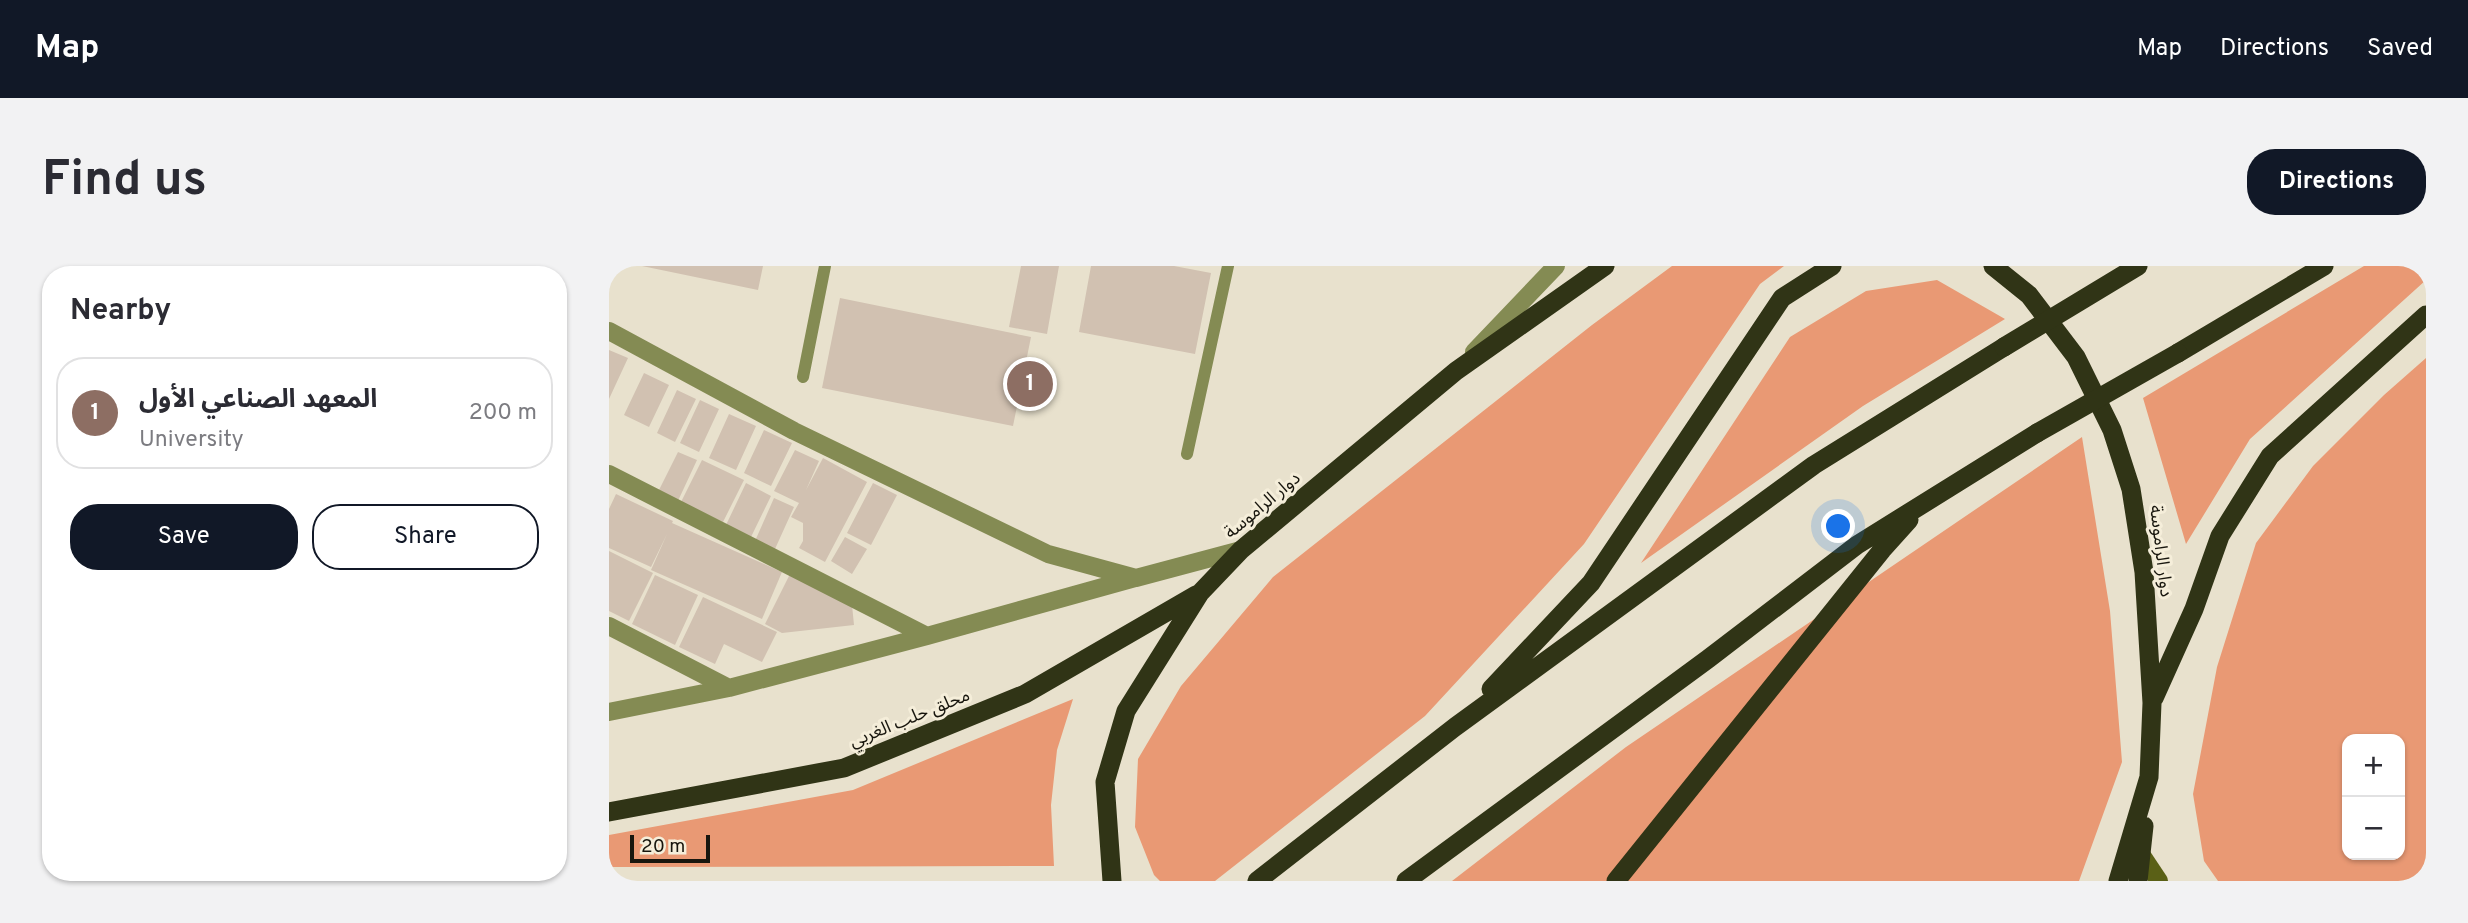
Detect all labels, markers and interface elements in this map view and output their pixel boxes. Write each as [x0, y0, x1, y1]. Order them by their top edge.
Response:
text: Map [35, 28, 99, 70]
text: Map [2137, 34, 2182, 64]
text: Directions [2220, 34, 2329, 64]
text: Saved [2367, 34, 2433, 64]
button: Directions [2247, 149, 2426, 215]
text: Find us [42, 151, 207, 213]
text: Nearby [70, 293, 171, 330]
pin: 1 [1007, 358, 1053, 410]
text: المعهد الصناعي الأول [139, 384, 377, 417]
text: 1 [90, 399, 100, 428]
text: 200 m [469, 399, 537, 428]
text: University [139, 426, 244, 455]
street label: دوار الراموسة [1220, 467, 1306, 545]
button: Save [70, 504, 298, 570]
button: Share [312, 504, 539, 570]
street label: دوار الراموسة [2143, 504, 2177, 598]
your location [1821, 509, 1855, 543]
street label: محلق حلب الغربي [846, 684, 974, 754]
map controls [2342, 734, 2405, 860]
button: + [2342, 734, 2405, 797]
button: − [2342, 797, 2405, 860]
scale bar [630, 832, 711, 864]
text: 20 m [641, 835, 685, 859]

